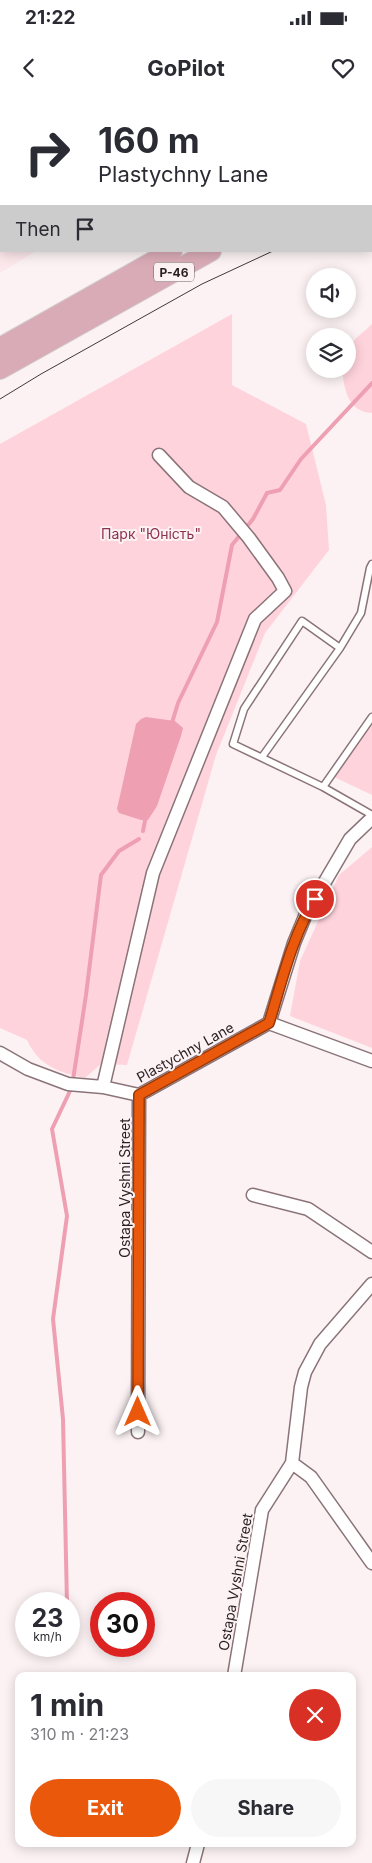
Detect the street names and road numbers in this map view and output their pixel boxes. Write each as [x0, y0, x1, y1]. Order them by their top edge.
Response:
road number: Р-46 [154, 262, 194, 282]
street label: Plastychny Lane [133, 1018, 237, 1086]
street label: Ostapa Vyshni Street [116, 1118, 133, 1258]
street label: Ostapa Vyshni Street [215, 1511, 256, 1652]

